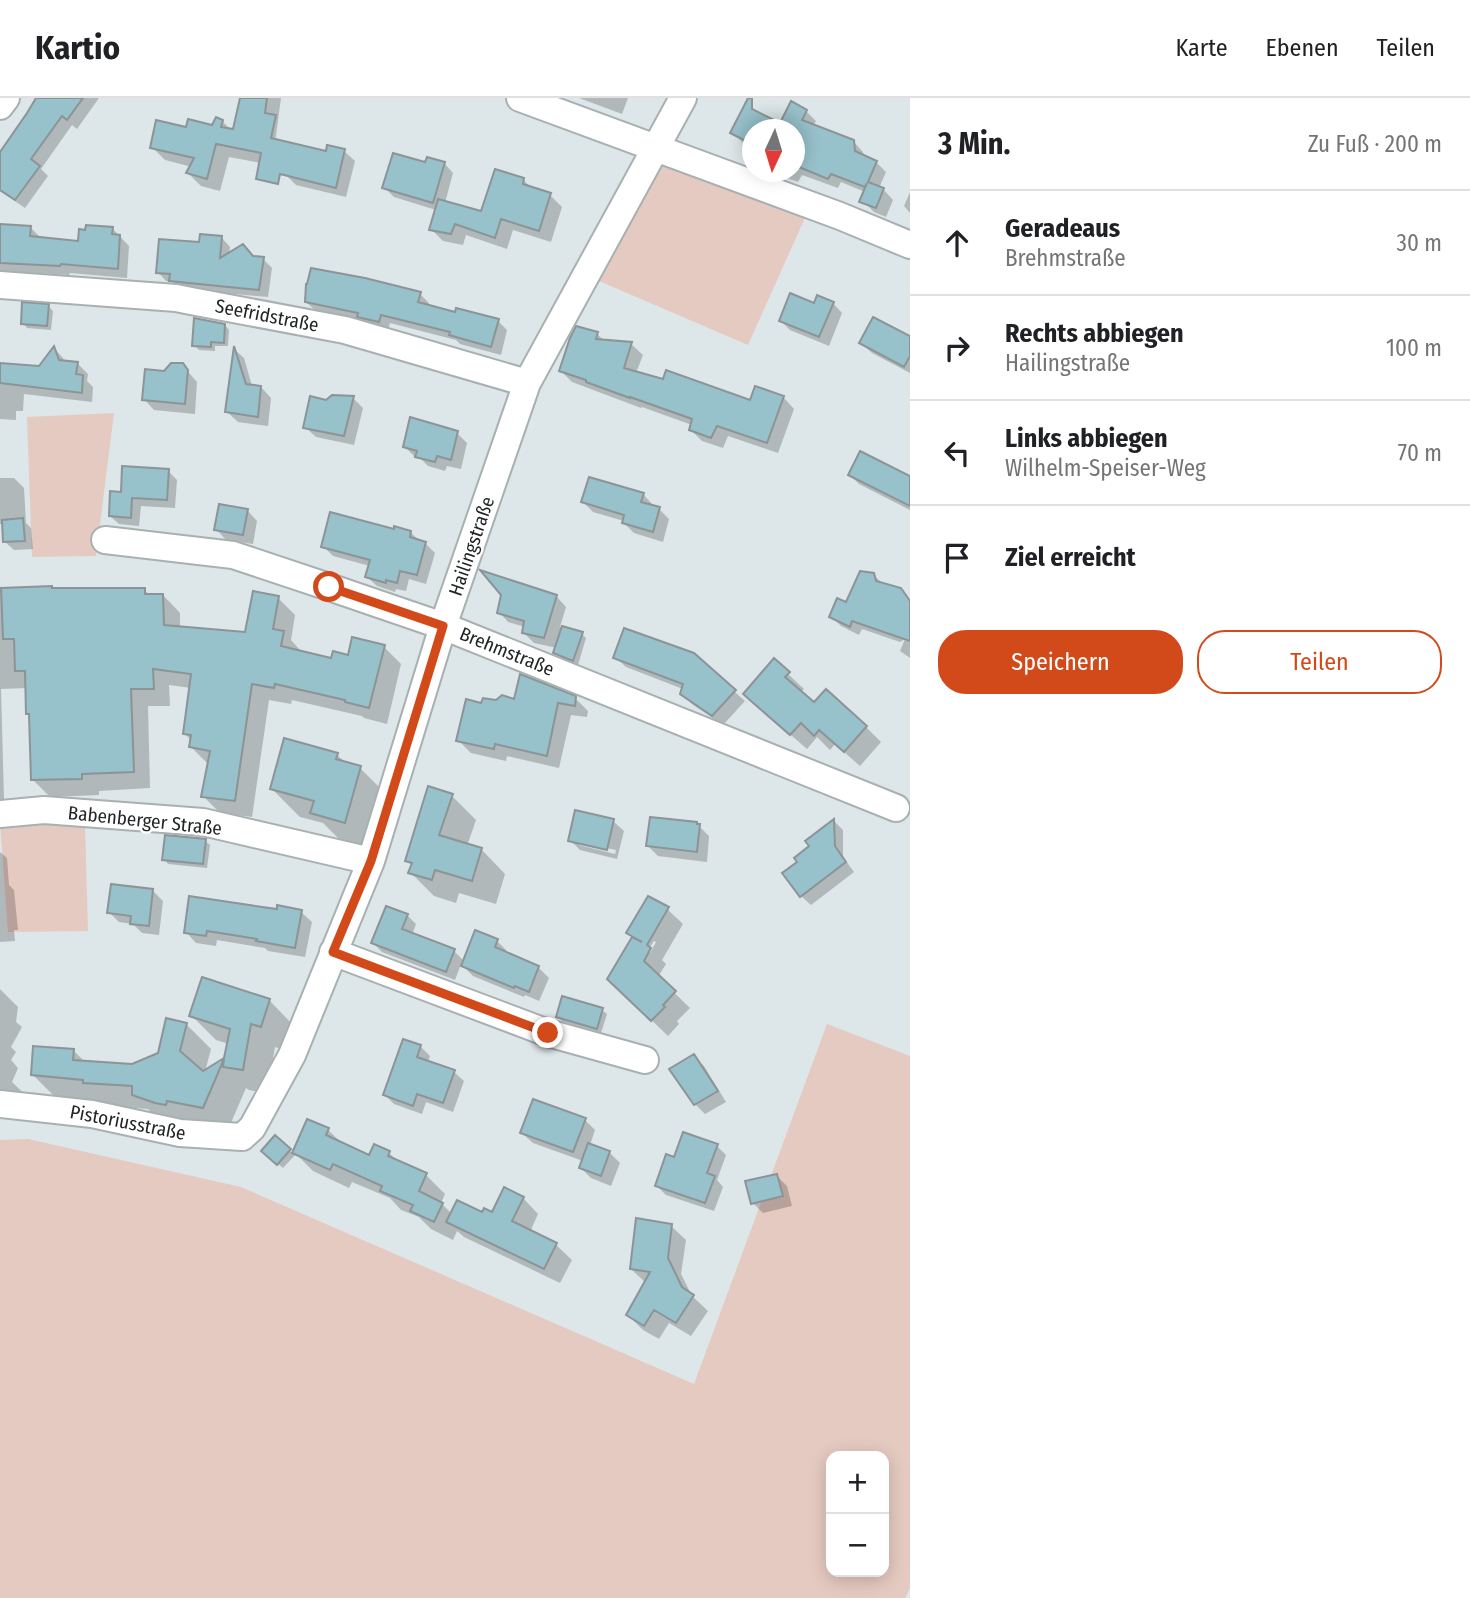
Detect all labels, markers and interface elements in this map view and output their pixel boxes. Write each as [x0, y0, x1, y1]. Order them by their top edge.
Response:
text: Kartio [35, 28, 120, 68]
text: Karte [1176, 34, 1228, 62]
text: Ebenen [1266, 34, 1339, 62]
text: Teilen [1377, 34, 1435, 62]
north arrow [742, 119, 805, 182]
text: 3 Min. [938, 126, 1010, 162]
text: Zu Fuß · 200 m [1308, 130, 1442, 158]
text: Geradeaus [1005, 213, 1120, 244]
icon: ahead [938, 224, 976, 262]
text: 30 m [1397, 229, 1442, 257]
text: Brehmstraße [1005, 244, 1126, 272]
street label: Seefridstraße [213, 294, 321, 337]
text: Rechts abbiegen [1005, 318, 1184, 349]
icon: right [938, 329, 976, 367]
text: 100 m [1386, 334, 1442, 362]
text: Hailingstraße [1005, 349, 1130, 377]
text: Links abbiegen [1005, 423, 1168, 454]
icon: left [938, 434, 976, 472]
text: 70 m [1398, 439, 1442, 467]
text: Wilhelm-Speiser-Weg [1005, 454, 1206, 482]
street label: Hailingstraße [444, 494, 499, 599]
icon: arrive [938, 539, 976, 577]
text: Ziel erreicht [1005, 542, 1136, 573]
route start [313, 571, 344, 602]
street label: Brehmstraße [456, 622, 557, 681]
button: Speichern [938, 630, 1183, 694]
button: Teilen [1197, 630, 1442, 694]
street label: Babenberger Straße [67, 801, 223, 840]
route end [532, 1017, 563, 1048]
street label: Pistoriusstraße [68, 1100, 188, 1145]
map controls [826, 1451, 889, 1577]
button: + [826, 1451, 889, 1514]
button: − [826, 1514, 889, 1577]

